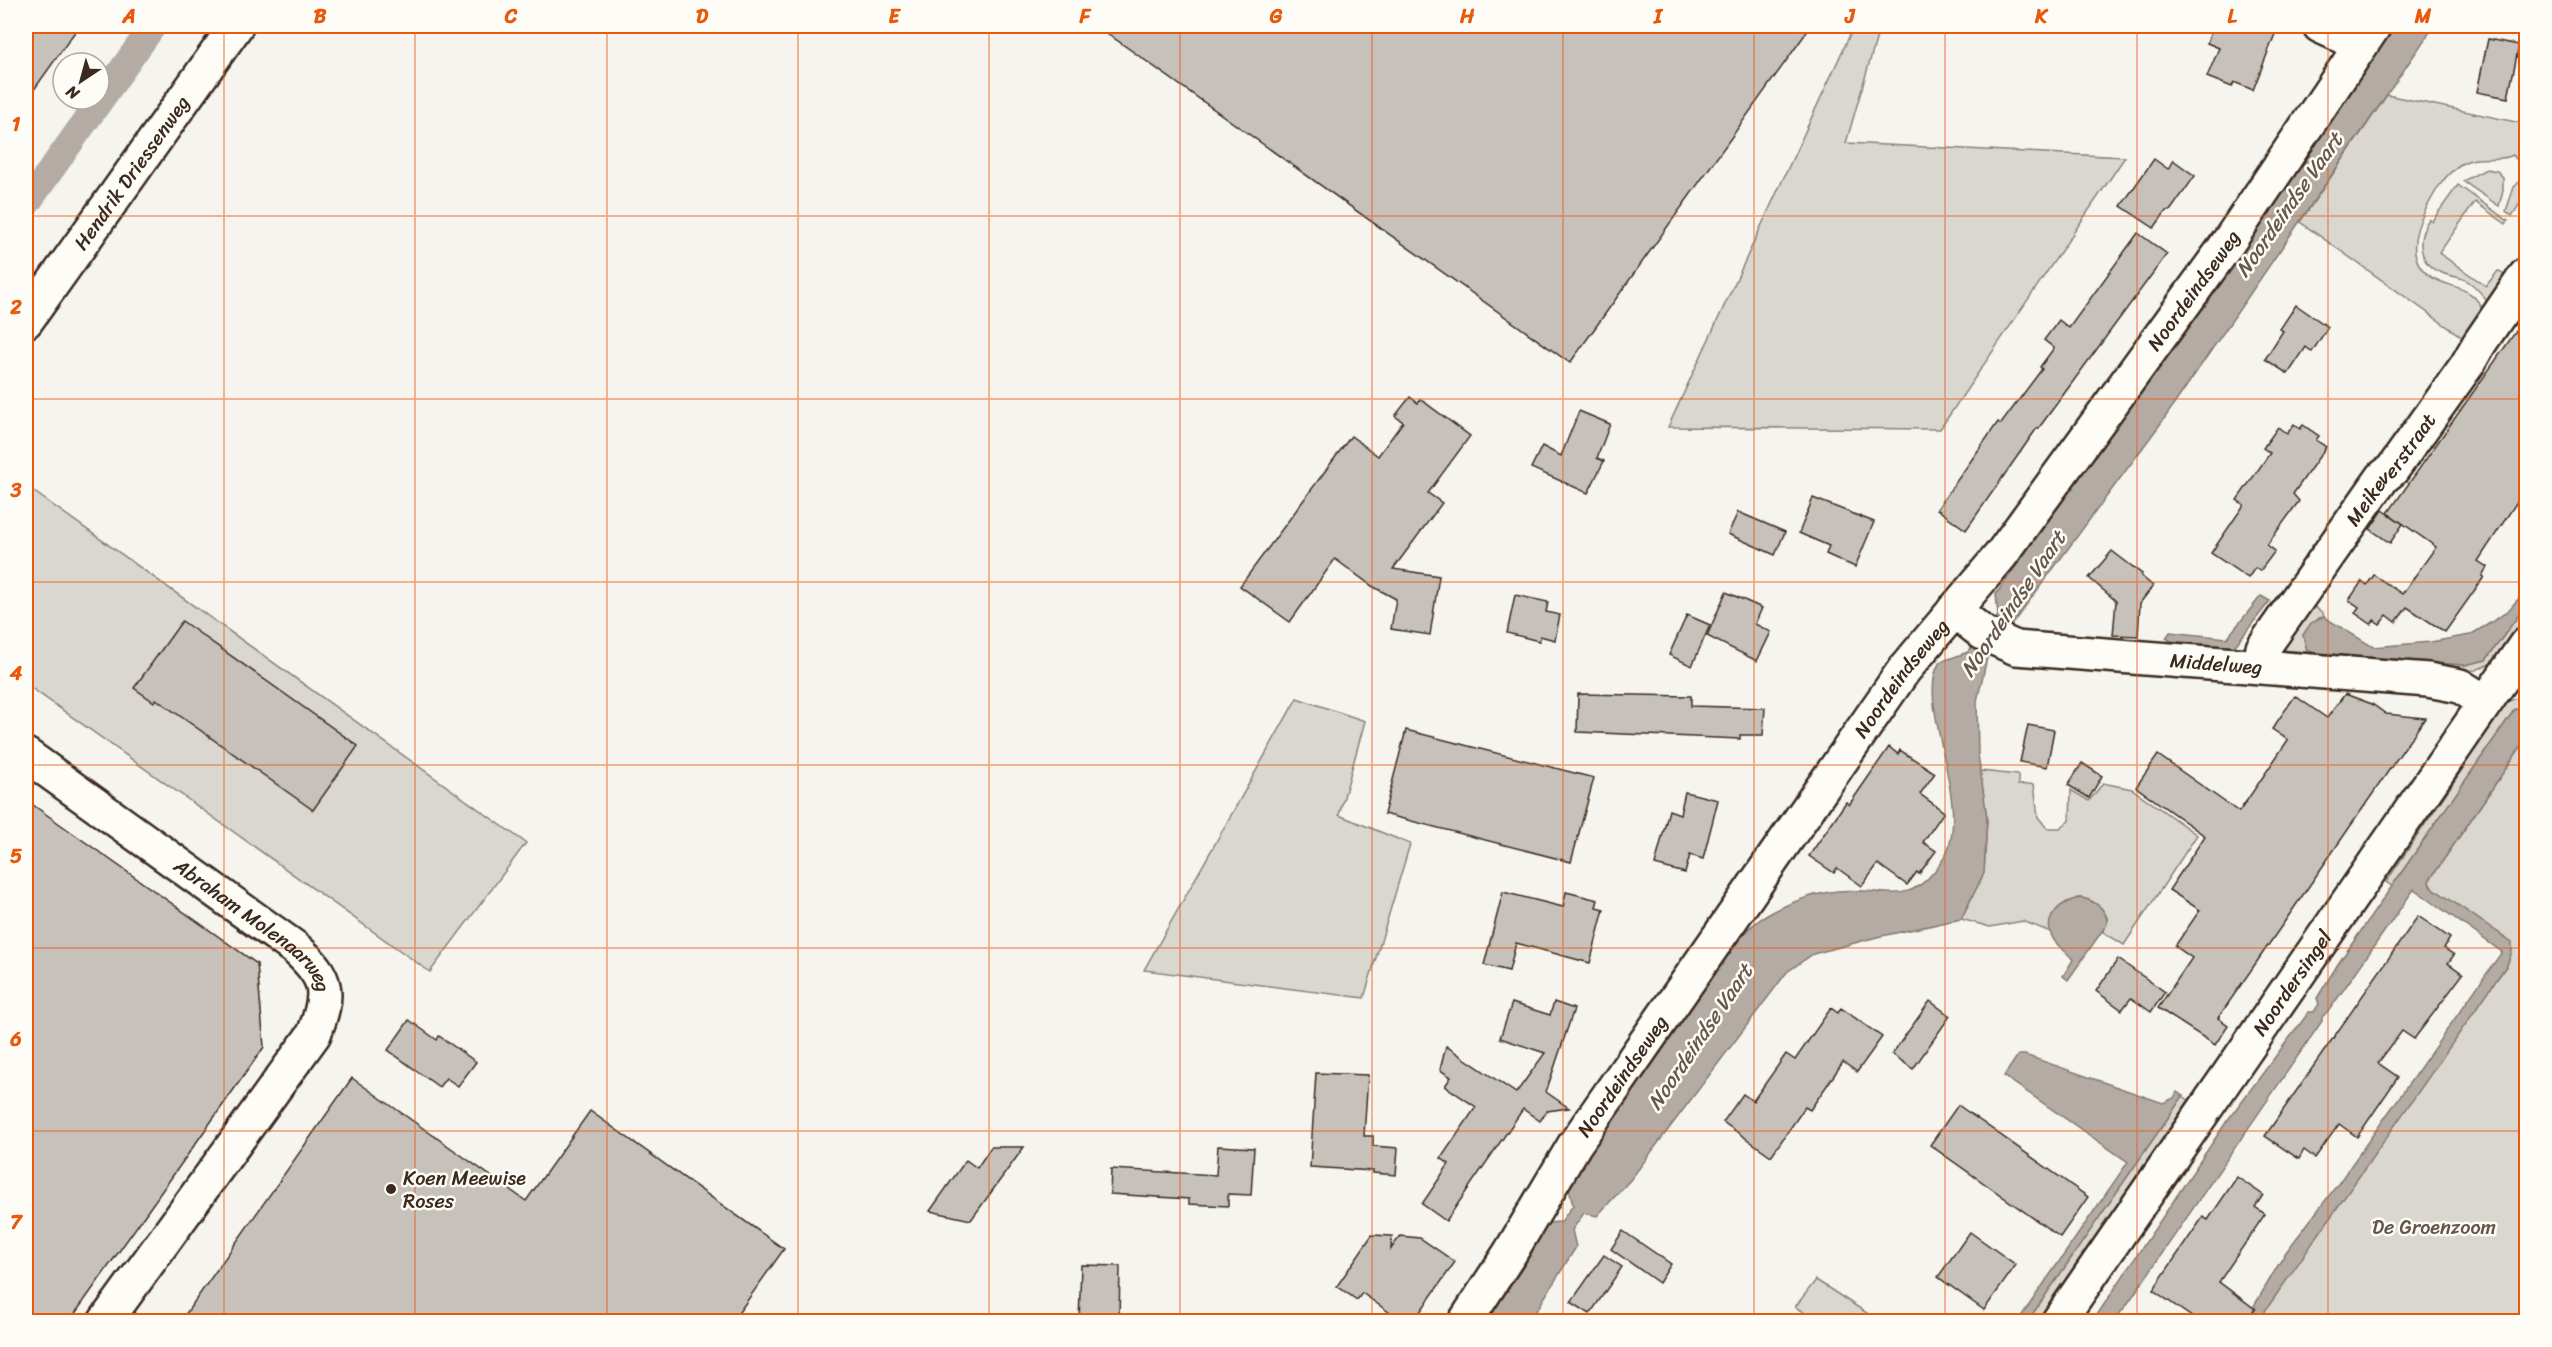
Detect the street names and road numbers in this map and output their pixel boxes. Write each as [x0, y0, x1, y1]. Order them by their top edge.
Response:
street label: Hendrik Driessenweg [64, 88, 199, 258]
street label: Noordeindseweg [2137, 223, 2249, 358]
street label: Meikeverstraat [2336, 405, 2445, 534]
street label: Noordeindseweg [1844, 611, 1958, 745]
street label: Middelweg [2169, 643, 2264, 685]
street label: Abraham Molenaarweg [166, 848, 341, 995]
street label: Noordersingel [2243, 922, 2342, 1043]
street label: Noordeindseweg [1567, 1007, 1677, 1145]

